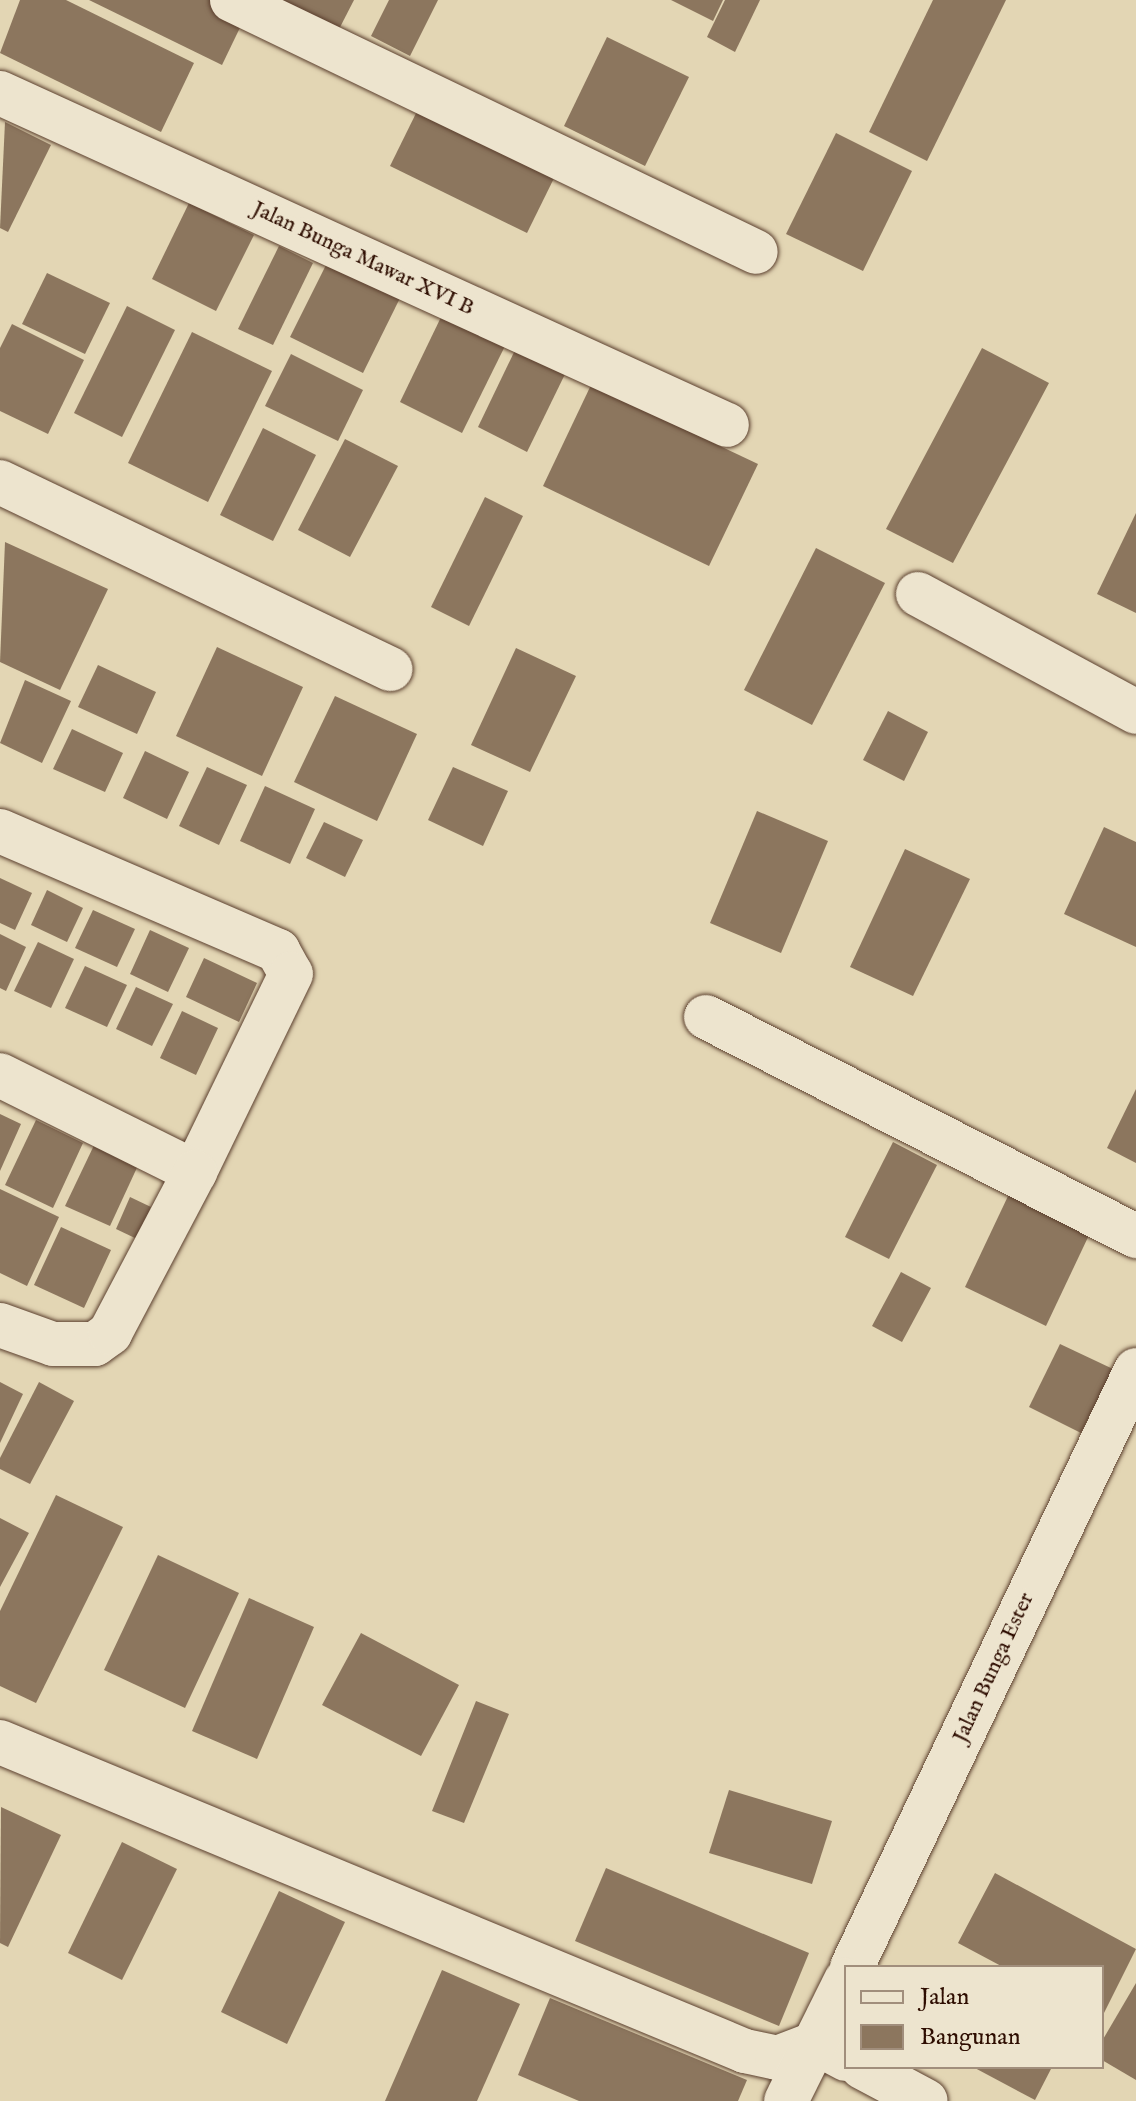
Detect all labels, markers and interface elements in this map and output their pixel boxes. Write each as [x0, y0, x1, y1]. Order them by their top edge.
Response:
street label: Jalan Bunga Mawar XVI B [248, 196, 478, 322]
street label: Jalan Bunga Ester [948, 1589, 1040, 1747]
legend [844, 1965, 1104, 2069]
text: Jalan [920, 1982, 969, 2013]
text: Bangunan [920, 2022, 1020, 2053]

